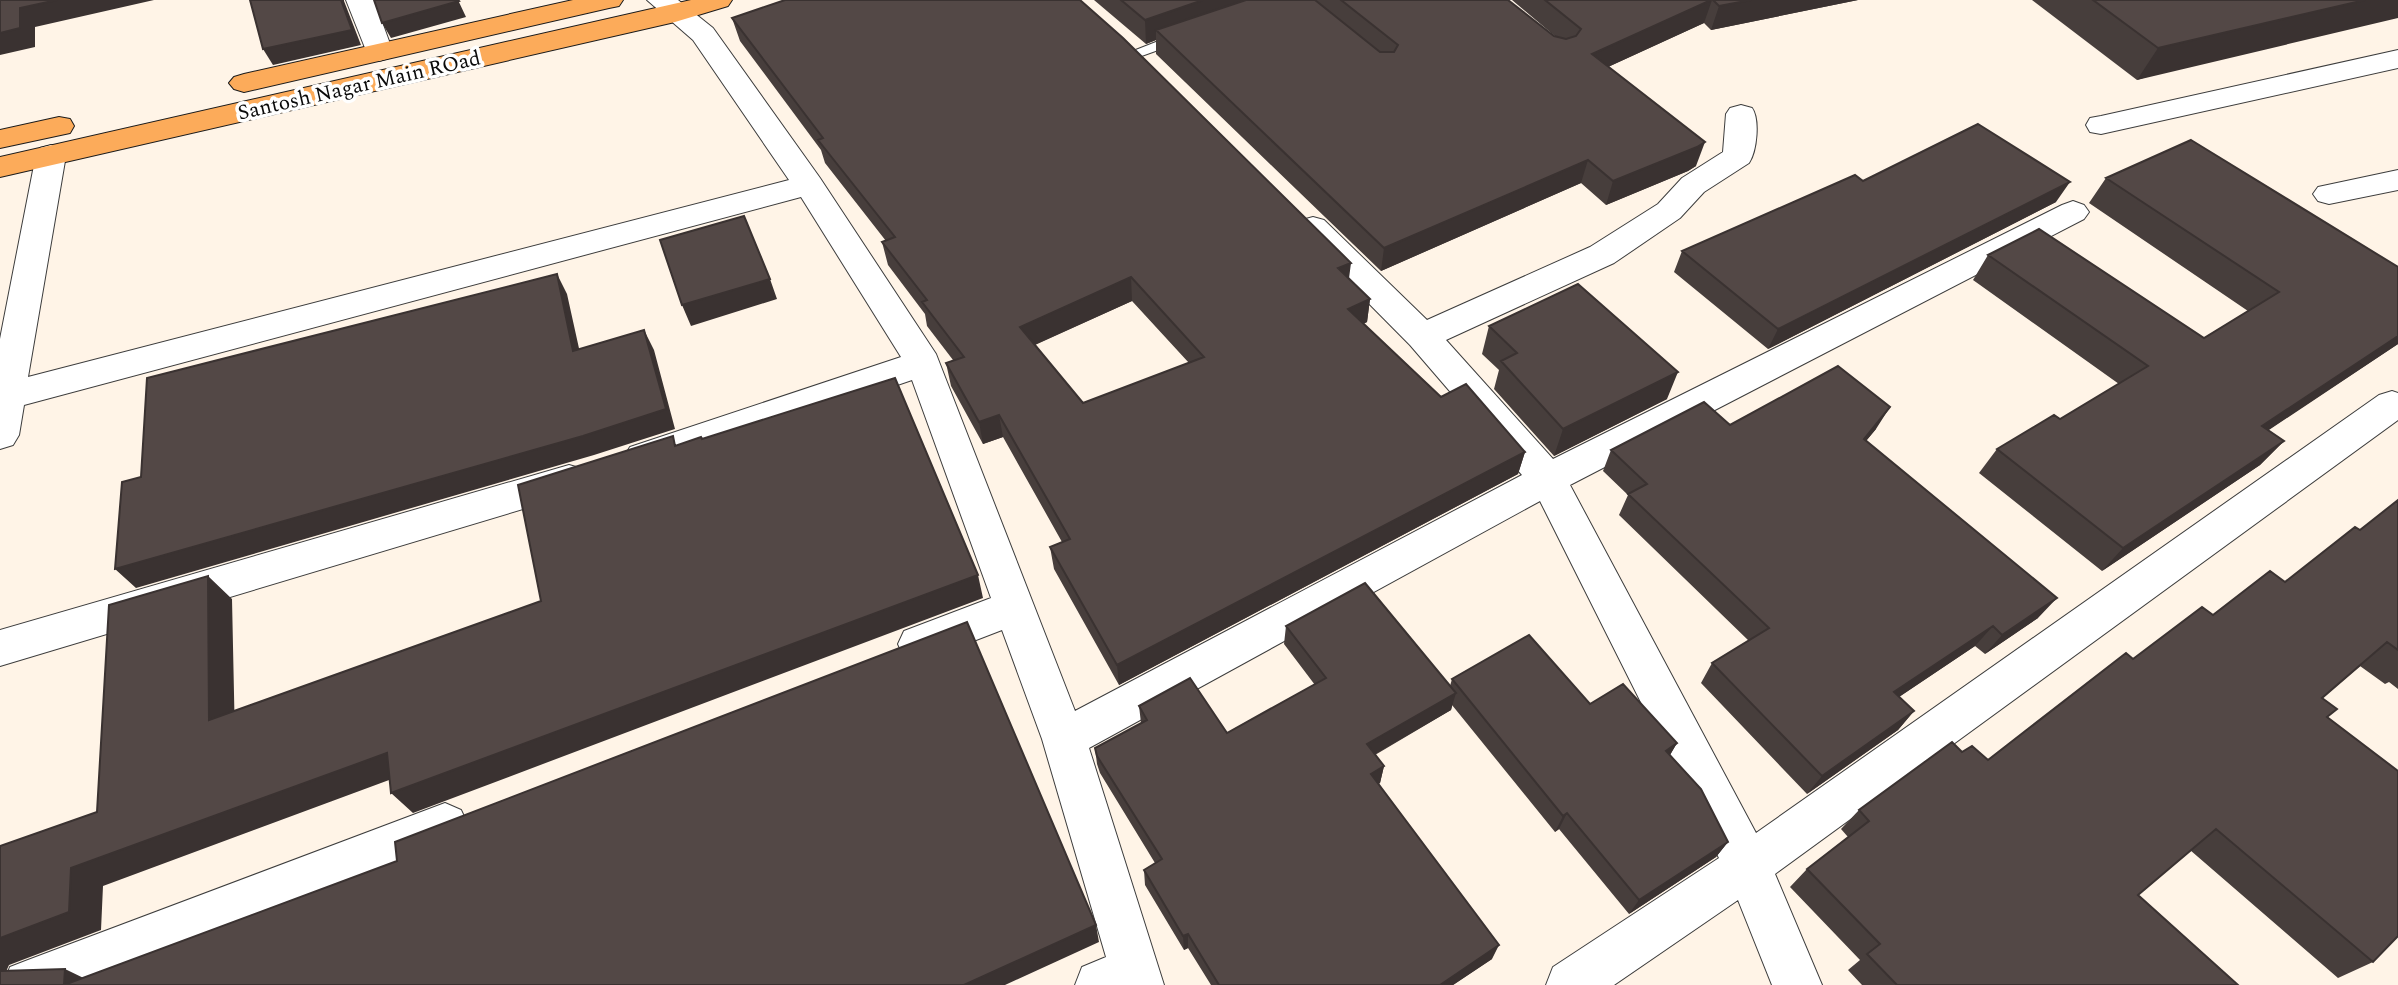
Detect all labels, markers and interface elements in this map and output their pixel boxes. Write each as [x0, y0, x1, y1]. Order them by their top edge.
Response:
street label: Santosh Nagar Main ROad [235, 42, 484, 130]

